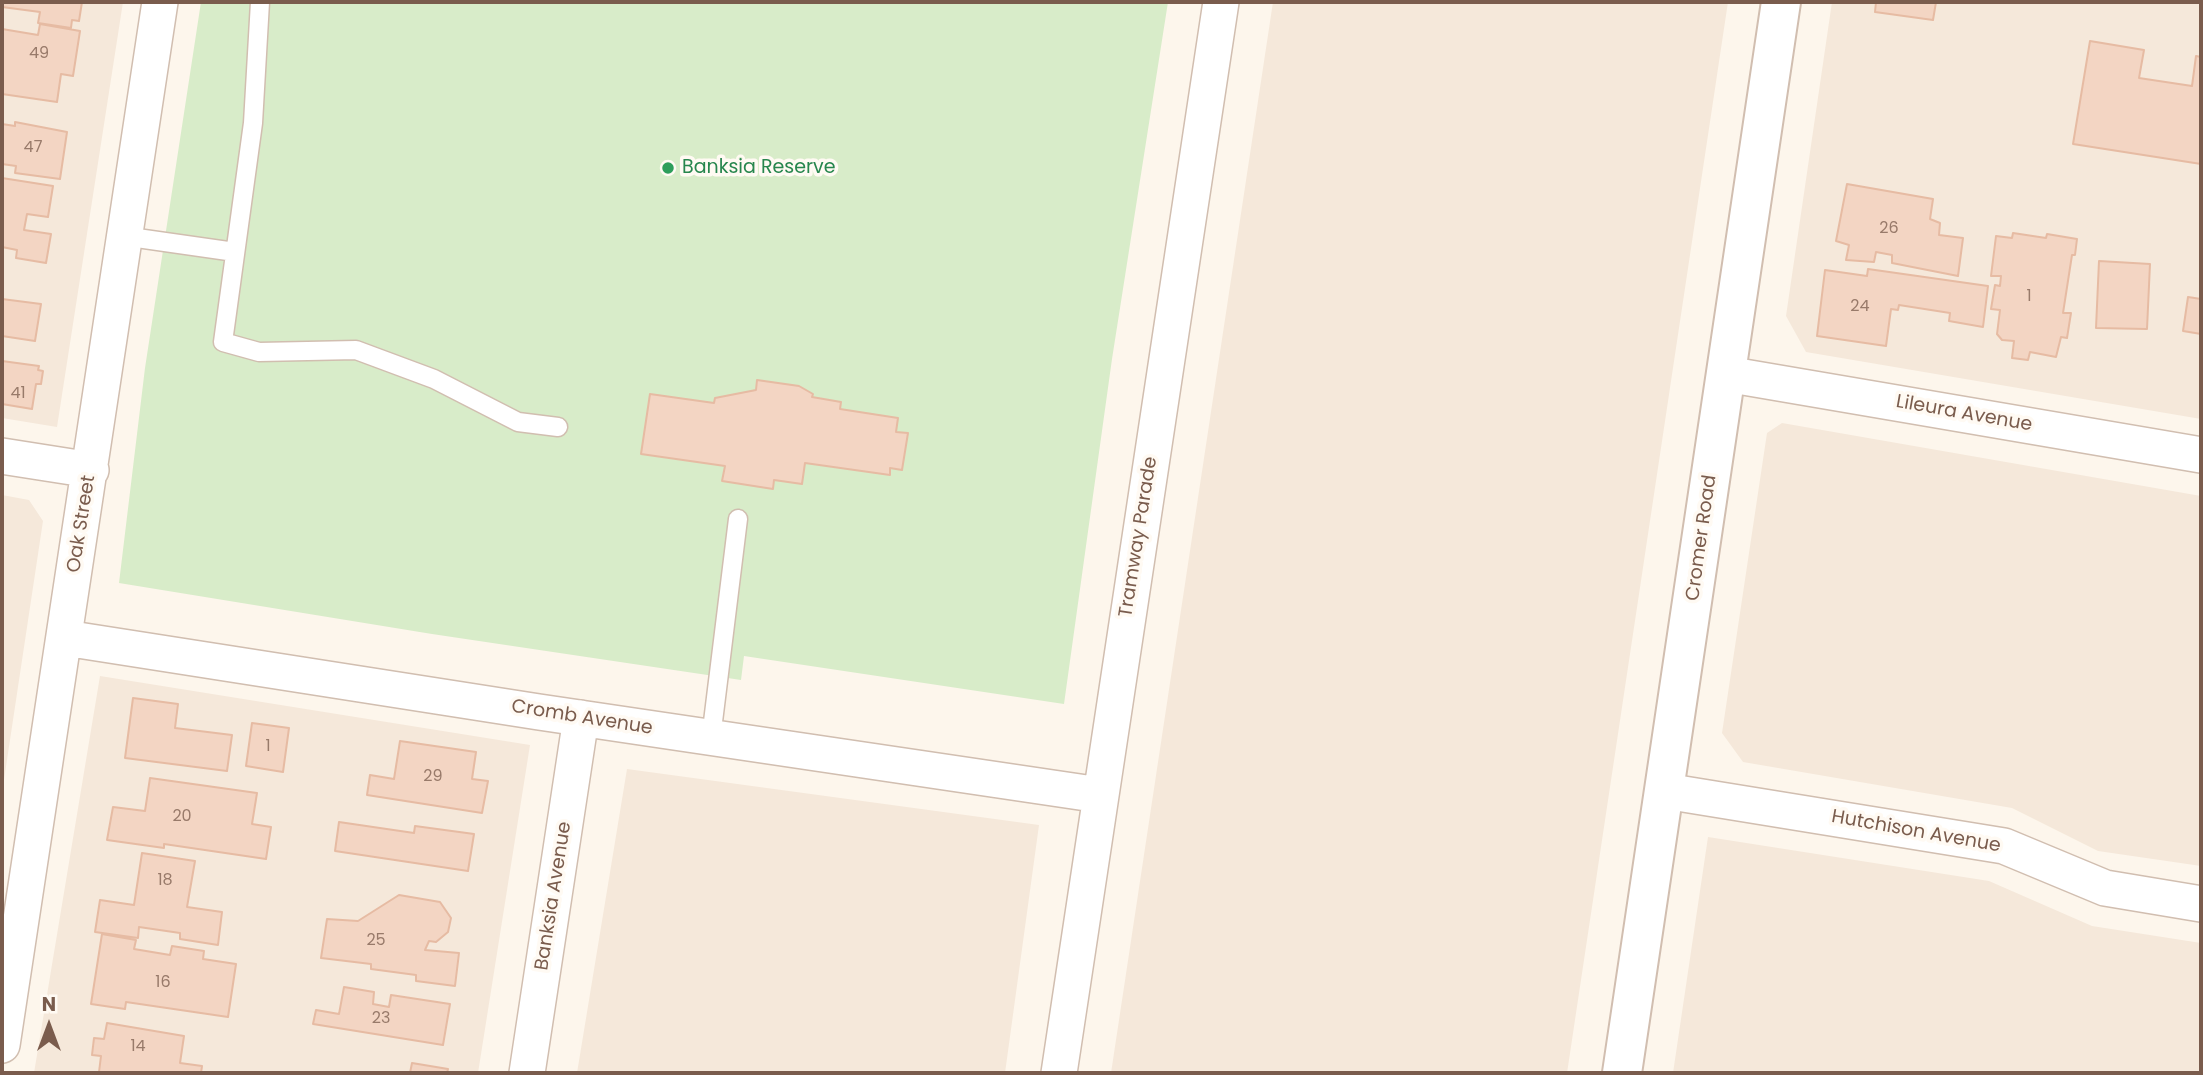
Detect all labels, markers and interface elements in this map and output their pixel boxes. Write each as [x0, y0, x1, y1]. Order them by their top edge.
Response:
house number: 49 [29, 44, 49, 64]
house number: 47 [24, 138, 42, 158]
place label: Banksia Reserve [682, 157, 836, 179]
marker: Banksia Reserve [660, 160, 676, 176]
house number: 26 [1879, 219, 1899, 239]
house number: 1 [2026, 287, 2032, 307]
house number: 24 [1850, 297, 1870, 317]
house number: 41 [10, 384, 26, 404]
street label: Lileura Avenue [1894, 391, 2034, 437]
street label: Tramway Parade [1115, 455, 1163, 619]
street label: Oak Street [63, 474, 101, 574]
street label: Cromer Road [1682, 474, 1722, 602]
street label: Cromb Avenue [510, 696, 654, 740]
house number: 1 [265, 737, 271, 757]
house number: 29 [423, 767, 443, 787]
street label: Hutchison Avenue [1830, 806, 2002, 858]
house number: 20 [172, 807, 192, 827]
street label: Banksia Avenue [531, 820, 577, 972]
house number: 18 [157, 871, 173, 891]
house number: 25 [366, 931, 386, 951]
house number: 16 [155, 973, 171, 993]
north arrow [14, 991, 84, 1061]
text: N [42, 991, 56, 1018]
house number: 23 [372, 1009, 390, 1029]
house number: 14 [130, 1037, 146, 1057]

